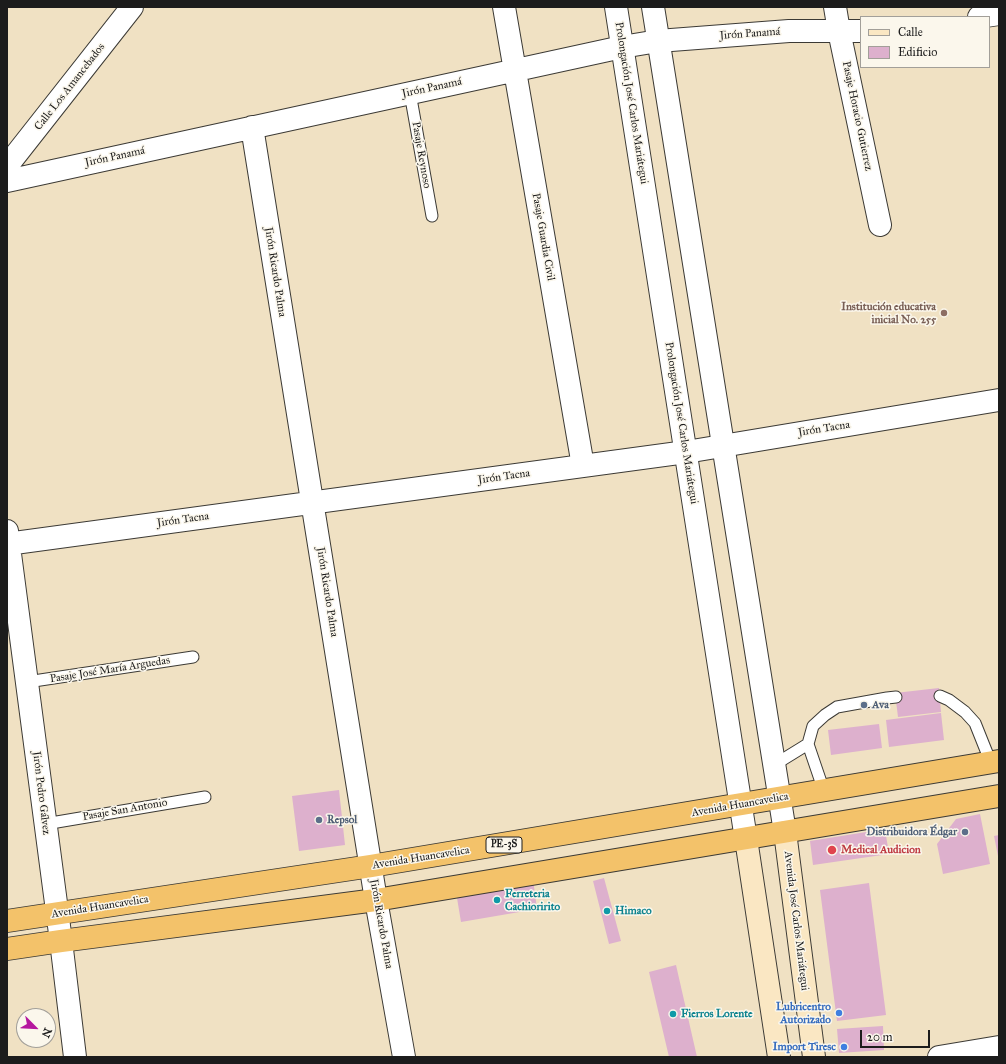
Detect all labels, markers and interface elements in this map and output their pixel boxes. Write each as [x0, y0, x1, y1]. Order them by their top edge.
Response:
legend [860, 16, 990, 68]
street label: Prolongación José Carlos Mariátegui [612, 21, 650, 185]
street label: Jirón Panamá [719, 25, 781, 43]
text: Calle [898, 25, 923, 39]
street label: Calle Los Amancebados [32, 41, 108, 133]
text: Edificio [898, 45, 937, 59]
street label: Pasaje Horacio Gutierrez [839, 60, 875, 172]
street label: Jirón Panamá [401, 75, 463, 101]
street label: Pasaje Reynoso [409, 121, 433, 189]
street label: Jirón Panamá [84, 144, 146, 170]
street label: Pasaje Guardia Civil [529, 192, 557, 282]
street label: Jirón Ricardo Palma [261, 226, 289, 318]
place label: Institución educativa inicial No. 255 [841, 300, 936, 326]
marker: Institución educativa inicial No. 255 [939, 308, 949, 318]
street label: Prolongación José Carlos Mariátegui [662, 341, 700, 505]
street label: Jirón Tacna [797, 418, 851, 440]
street label: Jirón Tacna [477, 467, 531, 487]
street label: Jirón Tacna [156, 510, 210, 530]
street label: Jirón Ricardo Palma [313, 546, 341, 638]
street label: Pasaje José María Arguedas [49, 654, 171, 686]
place label: Ava [872, 698, 889, 712]
marker: Ava [859, 700, 869, 710]
street label: Jirón Pedro Gálvez [29, 750, 53, 836]
street label: Avenida Huancavelica [691, 790, 789, 820]
street label: Pasaje San Antonio [82, 796, 168, 824]
place label: Repsol [327, 813, 357, 827]
marker: Repsol [314, 815, 324, 825]
place label: Distribuidora Édgar [867, 825, 957, 839]
marker: Distribuidora Édgar [960, 827, 970, 837]
road number: PE-3S [486, 837, 522, 853]
place label: Medical Audicion [841, 843, 921, 857]
street label: Avenida Huancavelica [371, 844, 471, 872]
marker: Medical Audicion [826, 844, 838, 856]
street label: Avenida José Carlos Mariátegui [781, 850, 811, 992]
street label: Jirón Ricardo Palma [367, 878, 395, 970]
place label: Ferreteria Cachioririto [505, 887, 560, 913]
street label: Avenida Huancavelica [50, 893, 150, 921]
marker: Ferreteria Cachioririto [492, 895, 502, 905]
place label: Himaco [615, 904, 652, 918]
marker: Himaco [602, 906, 612, 916]
place label: Lubricentro Autorizado [776, 1000, 831, 1026]
place label: Fierros Lorente [681, 1007, 753, 1021]
north arrow [16, 1008, 56, 1048]
marker: Lubricentro Autorizado [834, 1008, 844, 1018]
marker: Fierros Lorente [668, 1009, 678, 1019]
scale bar [862, 1022, 932, 1048]
text: N [39, 1026, 54, 1040]
text: 20 m [867, 1030, 893, 1044]
place label: Import Tiresc [773, 1040, 836, 1054]
marker: Import Tiresc [839, 1042, 849, 1052]

